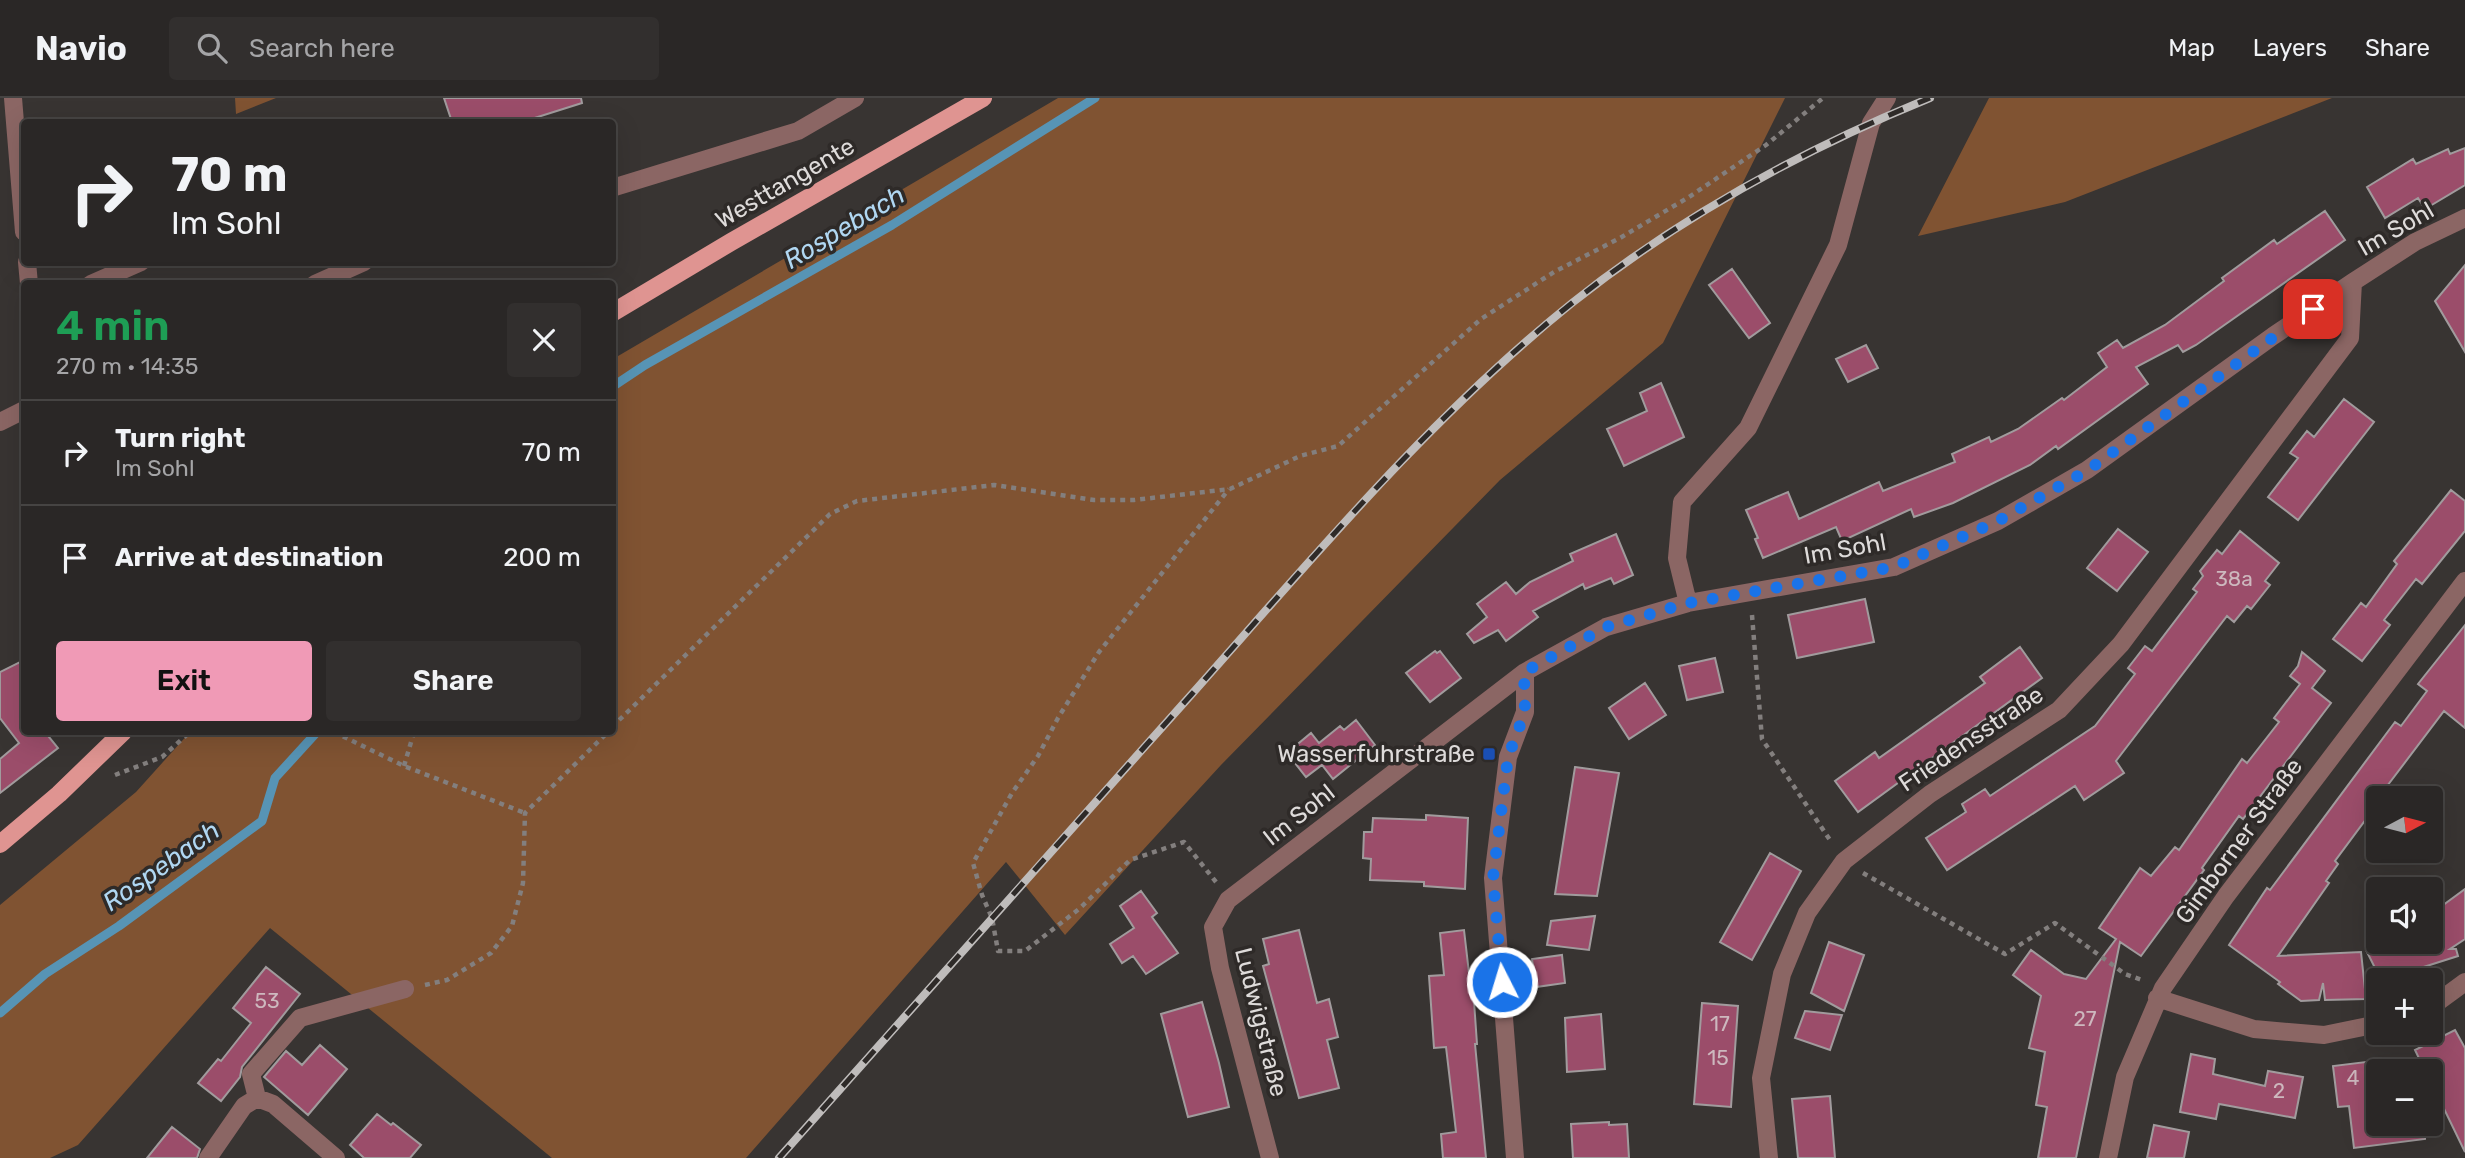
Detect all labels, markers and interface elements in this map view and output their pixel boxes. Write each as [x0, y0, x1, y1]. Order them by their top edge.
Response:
search box [169, 17, 659, 80]
text: Navio [35, 29, 127, 68]
icon: search [193, 29, 231, 67]
text: Search here [249, 33, 395, 64]
text: Map [2168, 34, 2215, 62]
text: Layers [2253, 34, 2327, 62]
text: Share [2365, 34, 2430, 62]
street label: Westtangente [710, 132, 860, 234]
text: 70 m [171, 145, 288, 203]
icon: right [56, 147, 147, 238]
water label: Rospebach [778, 179, 910, 276]
street label: Im Sohl [2353, 196, 2439, 262]
text: Im Sohl [171, 204, 282, 242]
pin [2283, 279, 2343, 339]
icon: arrive [2294, 290, 2332, 328]
text: 4 min [56, 301, 170, 351]
button: close [507, 303, 581, 377]
text: 270 m · 14:35 [56, 352, 198, 380]
text: Turn right [115, 423, 245, 454]
icon: right [56, 434, 94, 472]
text: 70 m [522, 437, 581, 468]
text: Im Sohl [115, 454, 194, 482]
street label: Im Sohl [1802, 528, 1888, 570]
icon: arrive [56, 539, 94, 577]
text: Arrive at destination [115, 542, 383, 573]
text: 200 m [503, 542, 581, 573]
house number: 38a [2215, 566, 2253, 591]
button: Exit [56, 641, 312, 721]
button: Share [326, 641, 581, 721]
street label: Friedensstraße [1894, 680, 2048, 798]
place label: Wasserfuhrstraße [1277, 740, 1475, 768]
marker: Wasserfuhrstraße [1481, 746, 1497, 762]
street label: Gimborner Straße [2170, 753, 2308, 929]
street label: Im Sohl [1258, 778, 1340, 852]
north arrow [2366, 786, 2443, 863]
map controls [2366, 786, 2443, 1136]
water label: Rospebach [97, 815, 226, 918]
button: sound [2366, 877, 2443, 954]
street label: Ludwigstraße [1229, 945, 1293, 1099]
position arrow [1465, 945, 1539, 1019]
button: + [2366, 968, 2443, 1045]
house number: 53 [254, 988, 280, 1013]
house number: 27 [2073, 1006, 2097, 1031]
house number: 17 [1710, 1011, 1730, 1036]
house number: 15 [1707, 1045, 1729, 1070]
button: − [2366, 1059, 2443, 1136]
house number: 4 [2346, 1065, 2360, 1090]
house number: 2 [2273, 1078, 2285, 1103]

